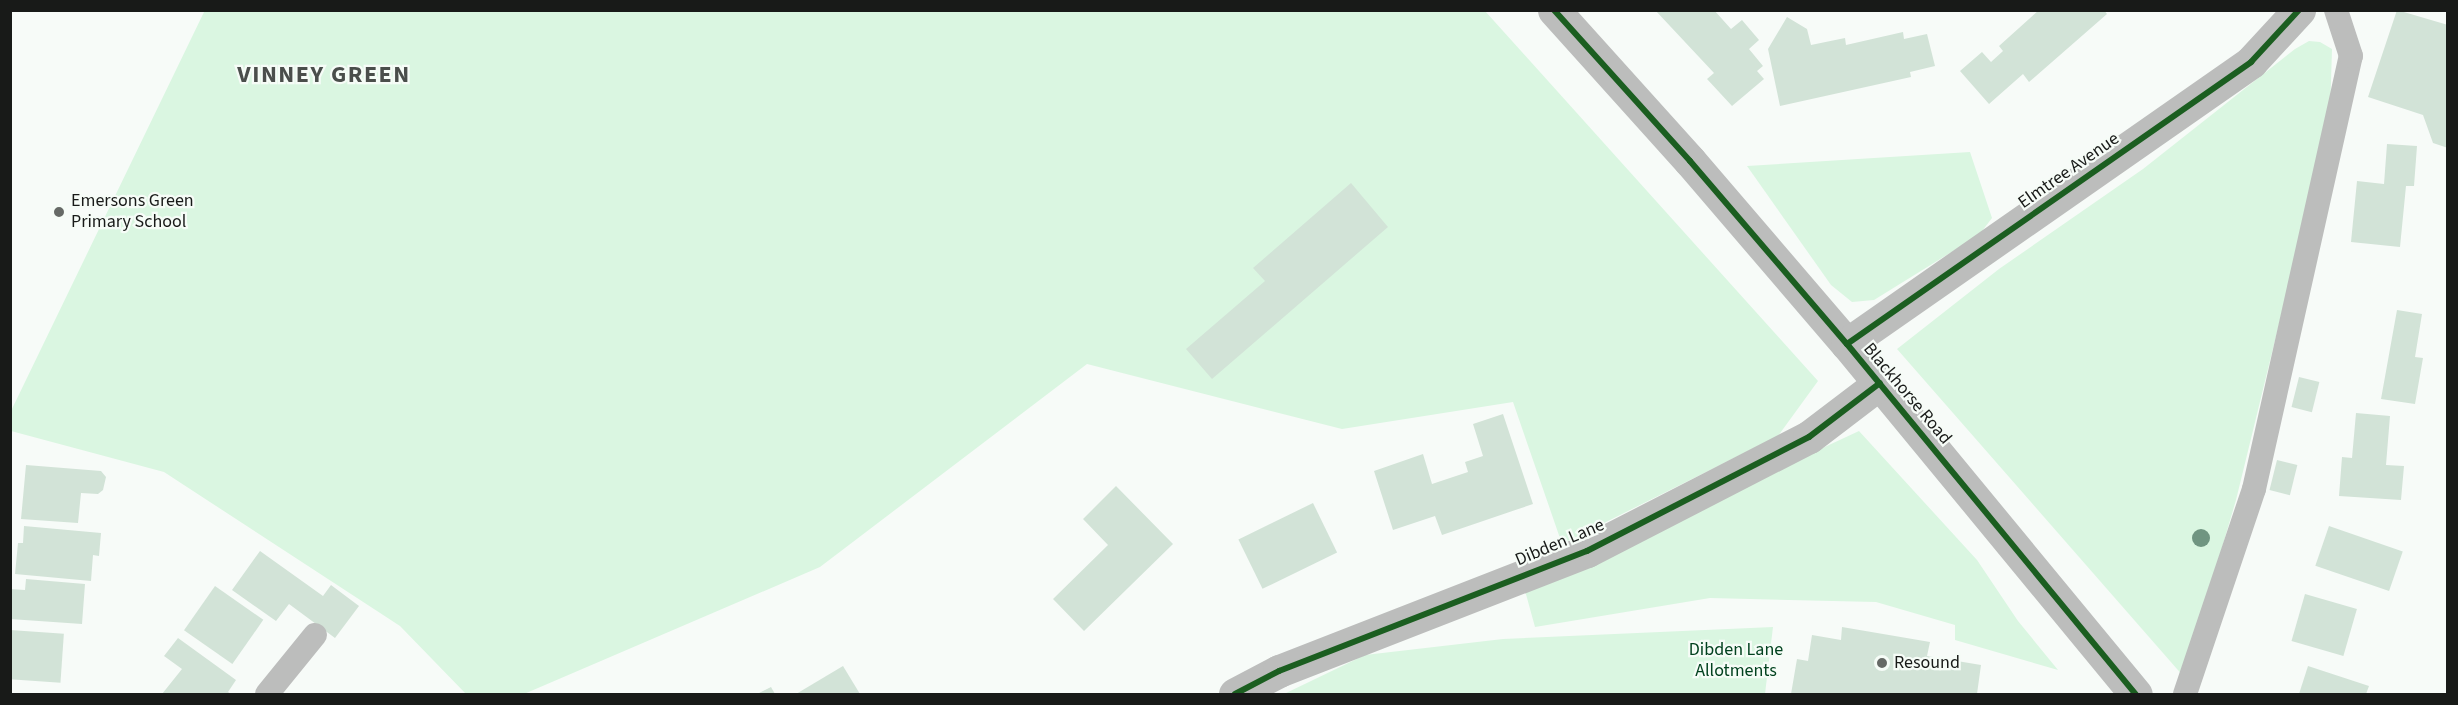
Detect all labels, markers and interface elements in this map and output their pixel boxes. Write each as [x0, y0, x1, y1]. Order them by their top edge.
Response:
district label: VINNEY GREEN [237, 61, 411, 89]
street label: Elmtree Avenue [2014, 128, 2124, 214]
place label: Emersons Green Primary School [71, 191, 194, 234]
marker: Emersons Green Primary School [52, 205, 66, 219]
street label: Blackhorse Road [1858, 339, 1956, 449]
street label: Dibden Lane [1512, 515, 1608, 571]
park label: Dibden Lane Allotments [1689, 640, 1783, 682]
place label: Resound [1894, 652, 1960, 674]
marker: Resound [1875, 656, 1889, 670]

